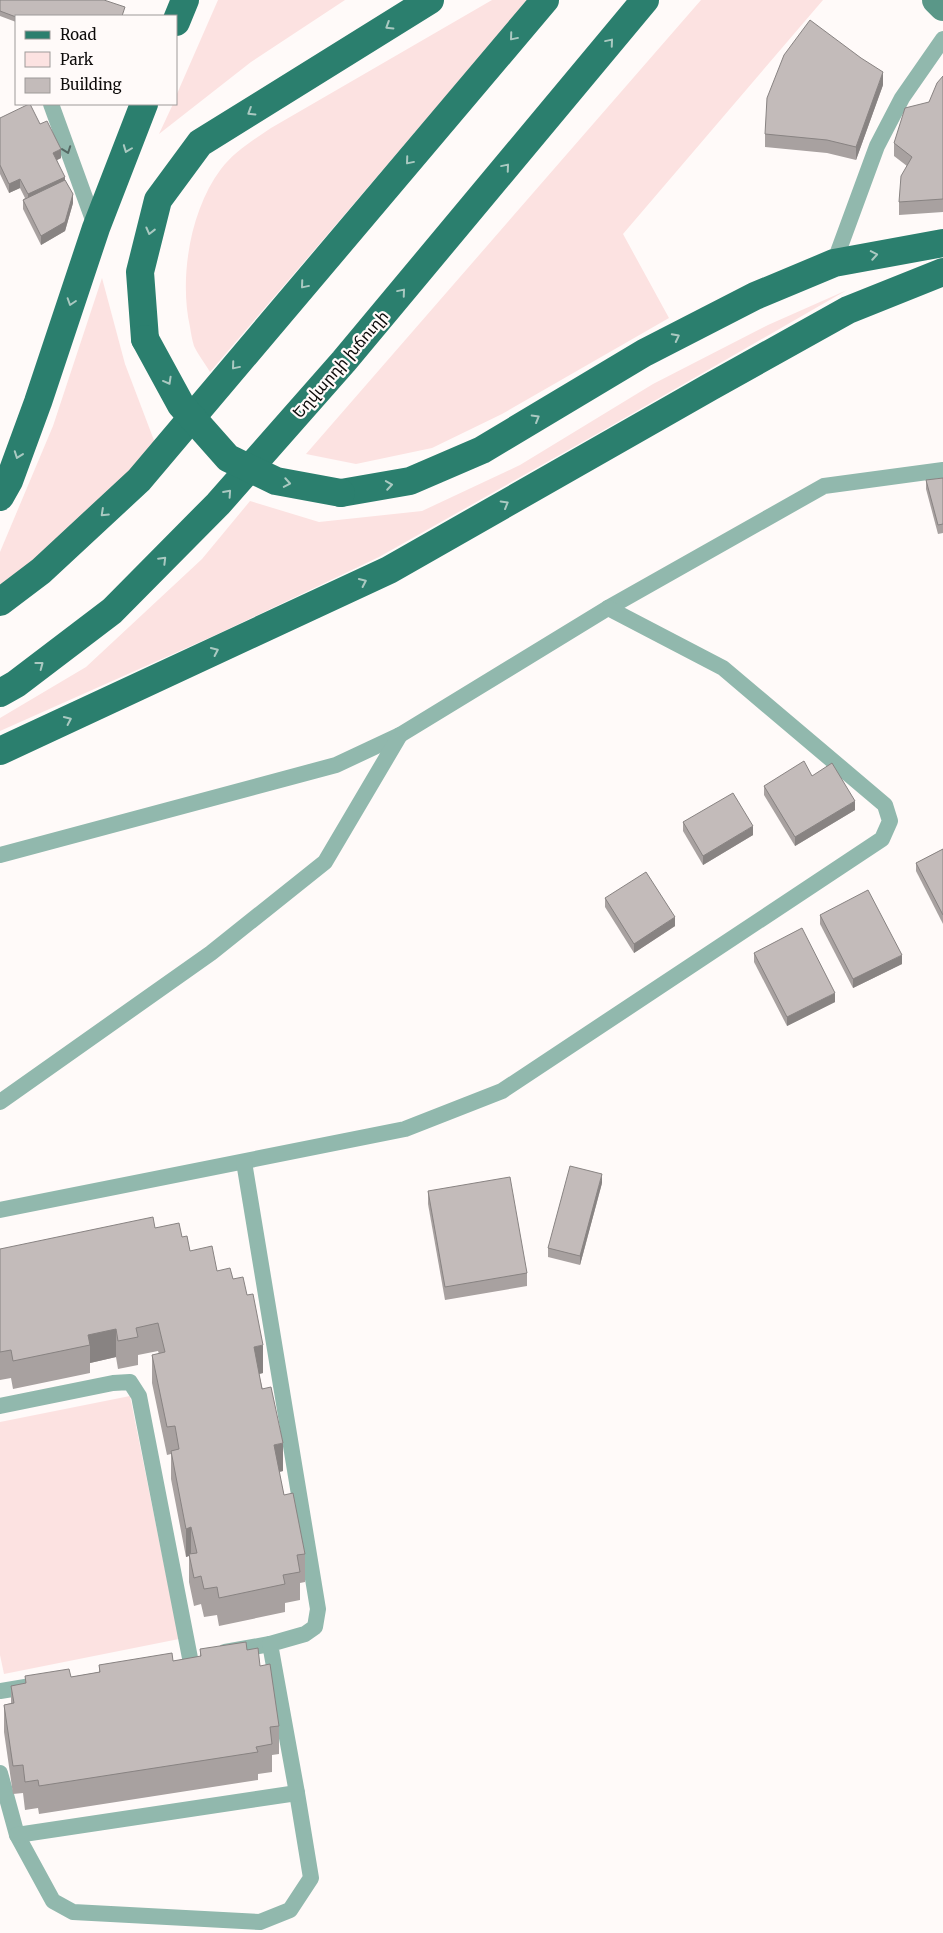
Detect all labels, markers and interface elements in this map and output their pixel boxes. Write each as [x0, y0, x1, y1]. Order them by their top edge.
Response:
legend [15, 15, 178, 105]
one-way arrow [385, 20, 395, 29]
text: Road [60, 25, 96, 44]
one-way arrow [510, 32, 519, 41]
one-way arrow [605, 39, 613, 48]
text: Park [60, 50, 94, 69]
text: Building [60, 75, 122, 94]
one-way arrow [247, 105, 256, 115]
one-way arrow [122, 144, 133, 153]
one-way arrow [62, 145, 72, 153]
one-way arrow [405, 156, 414, 165]
one-way arrow [501, 164, 509, 173]
one-way arrow [145, 226, 156, 235]
one-way arrow [870, 251, 879, 261]
one-way arrow [300, 280, 309, 289]
one-way arrow [397, 288, 406, 297]
one-way arrow [67, 297, 77, 306]
street label: Եղվարդի խճուղի [288, 306, 392, 422]
one-way arrow [671, 333, 680, 343]
one-way arrow [232, 361, 241, 370]
one-way arrow [162, 376, 172, 385]
one-way arrow [531, 415, 540, 425]
one-way arrow [14, 451, 24, 459]
one-way arrow [283, 478, 292, 488]
one-way arrow [385, 480, 393, 490]
one-way arrow [222, 489, 231, 498]
one-way arrow [499, 500, 508, 510]
one-way arrow [100, 507, 109, 516]
one-way arrow [157, 557, 166, 566]
one-way arrow [358, 578, 367, 588]
one-way arrow [210, 647, 219, 657]
one-way arrow [34, 663, 43, 671]
one-way arrow [63, 716, 72, 726]

